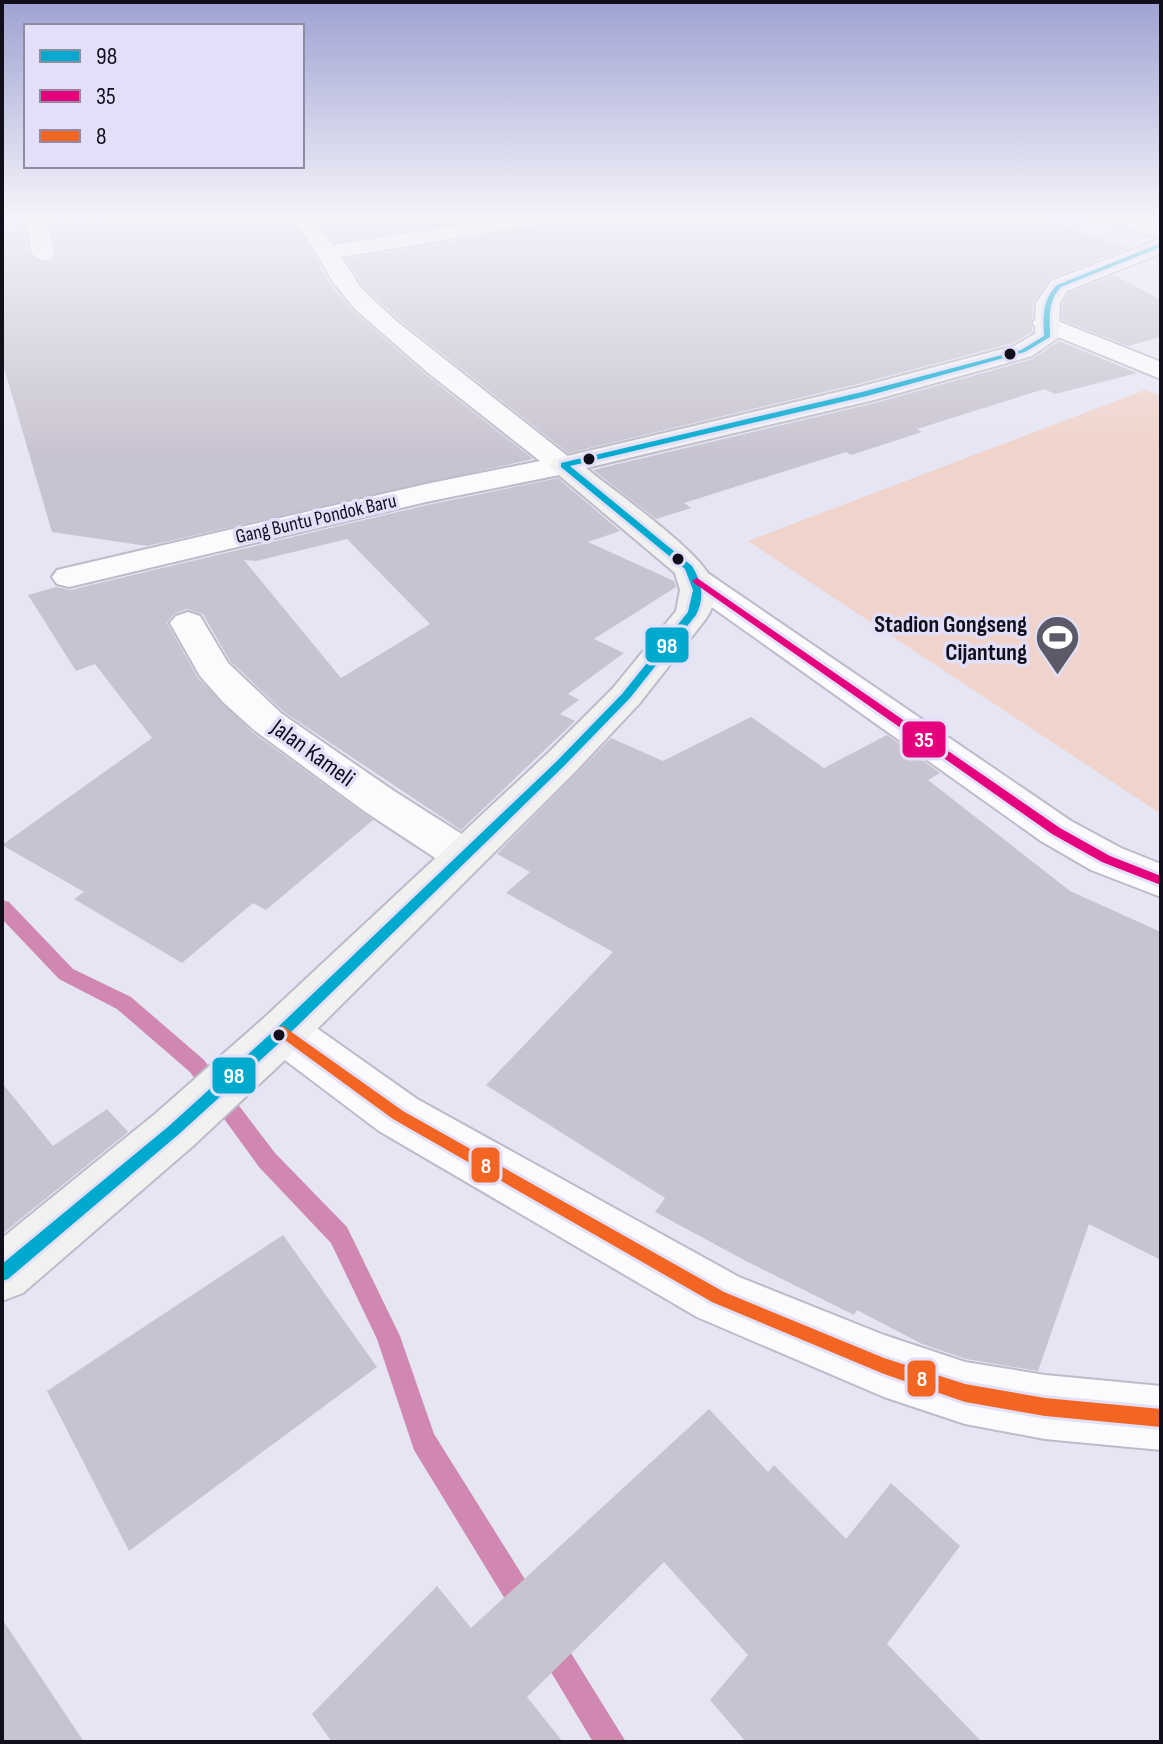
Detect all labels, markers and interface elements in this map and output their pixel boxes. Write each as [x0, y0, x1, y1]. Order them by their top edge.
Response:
legend [24, 24, 304, 168]
text: 98 [96, 42, 117, 71]
text: 35 [96, 82, 116, 111]
text: 8 [96, 122, 107, 151]
unlabelled marker [1002, 346, 1018, 362]
unlabelled marker [581, 451, 597, 467]
street label: Gang Buntu Pondok Baru [233, 489, 399, 549]
unlabelled marker [670, 551, 686, 567]
place label: Stadion Gongseng Cijantung [874, 610, 1027, 667]
sports icon: Stadion Gongseng Cijantung [1034, 614, 1082, 677]
line badge: 98 [644, 626, 690, 664]
text: 98 [657, 633, 677, 660]
street label: Jalan Kameli [265, 712, 361, 793]
line badge: 35 [901, 720, 947, 759]
text: 35 [914, 727, 934, 754]
unlabelled marker [271, 1027, 287, 1043]
line badge: 98 [211, 1056, 257, 1095]
text: 98 [224, 1063, 244, 1090]
line badge: 8 [470, 1146, 501, 1184]
text: 8 [481, 1153, 491, 1180]
line badge: 8 [906, 1359, 937, 1398]
text: 8 [917, 1366, 927, 1393]

